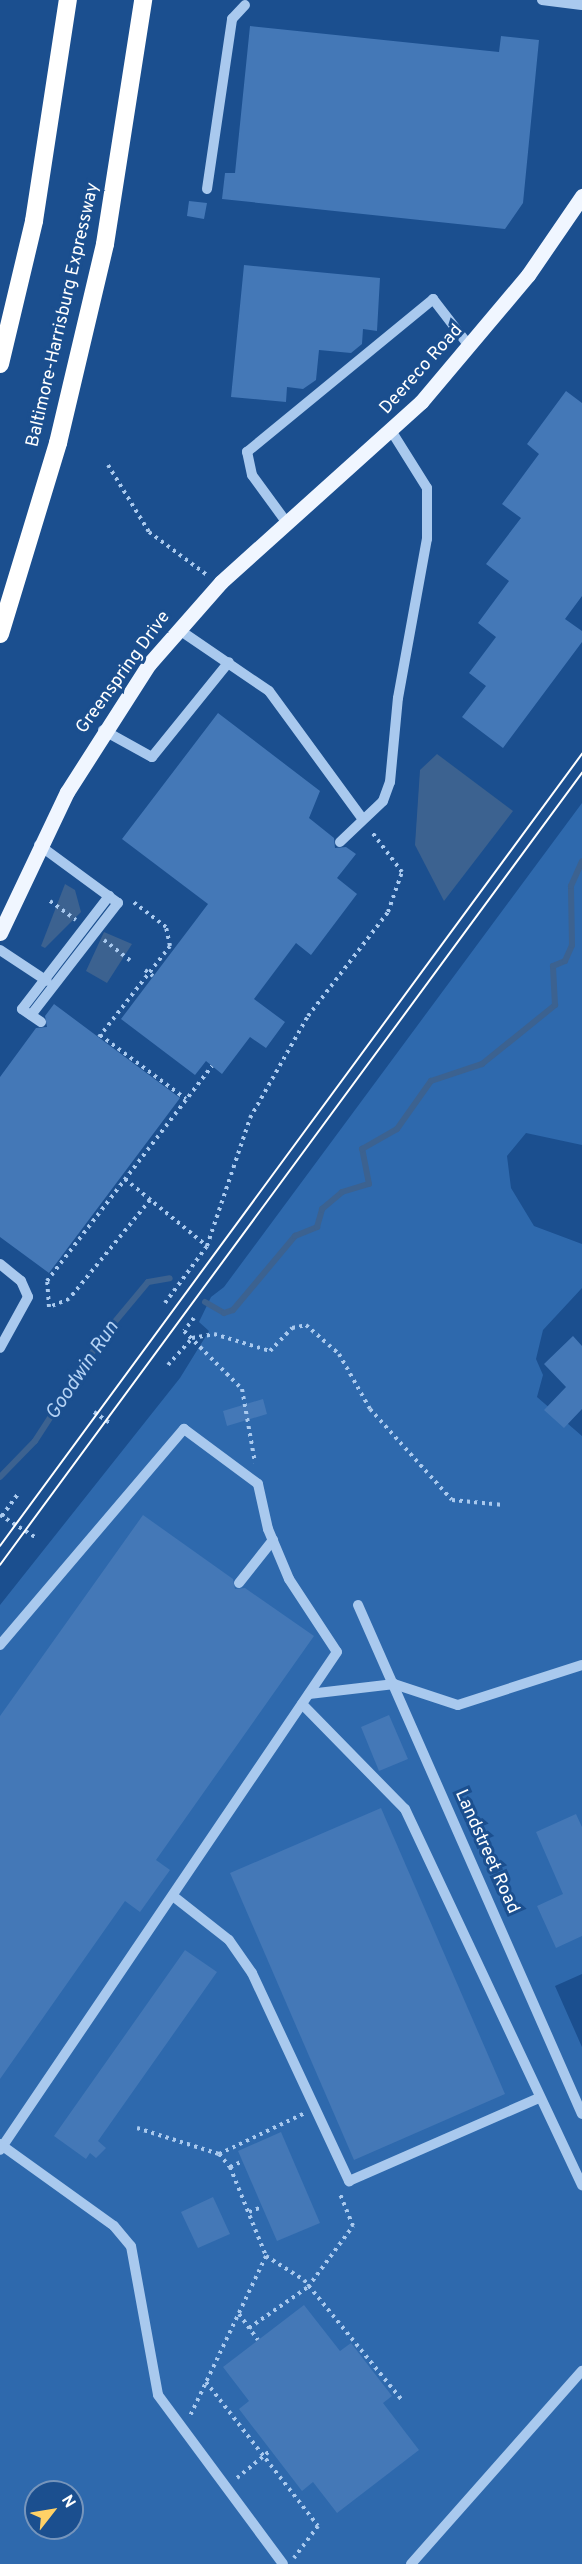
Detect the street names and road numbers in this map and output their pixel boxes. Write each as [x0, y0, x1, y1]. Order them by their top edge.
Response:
street label: Baltimore-Harrisburg Expressway [23, 181, 105, 449]
street label: Deereco Road [376, 321, 468, 419]
street label: Greenspring Drive [72, 607, 176, 739]
street label: Landstreet Road [449, 1787, 523, 1917]

